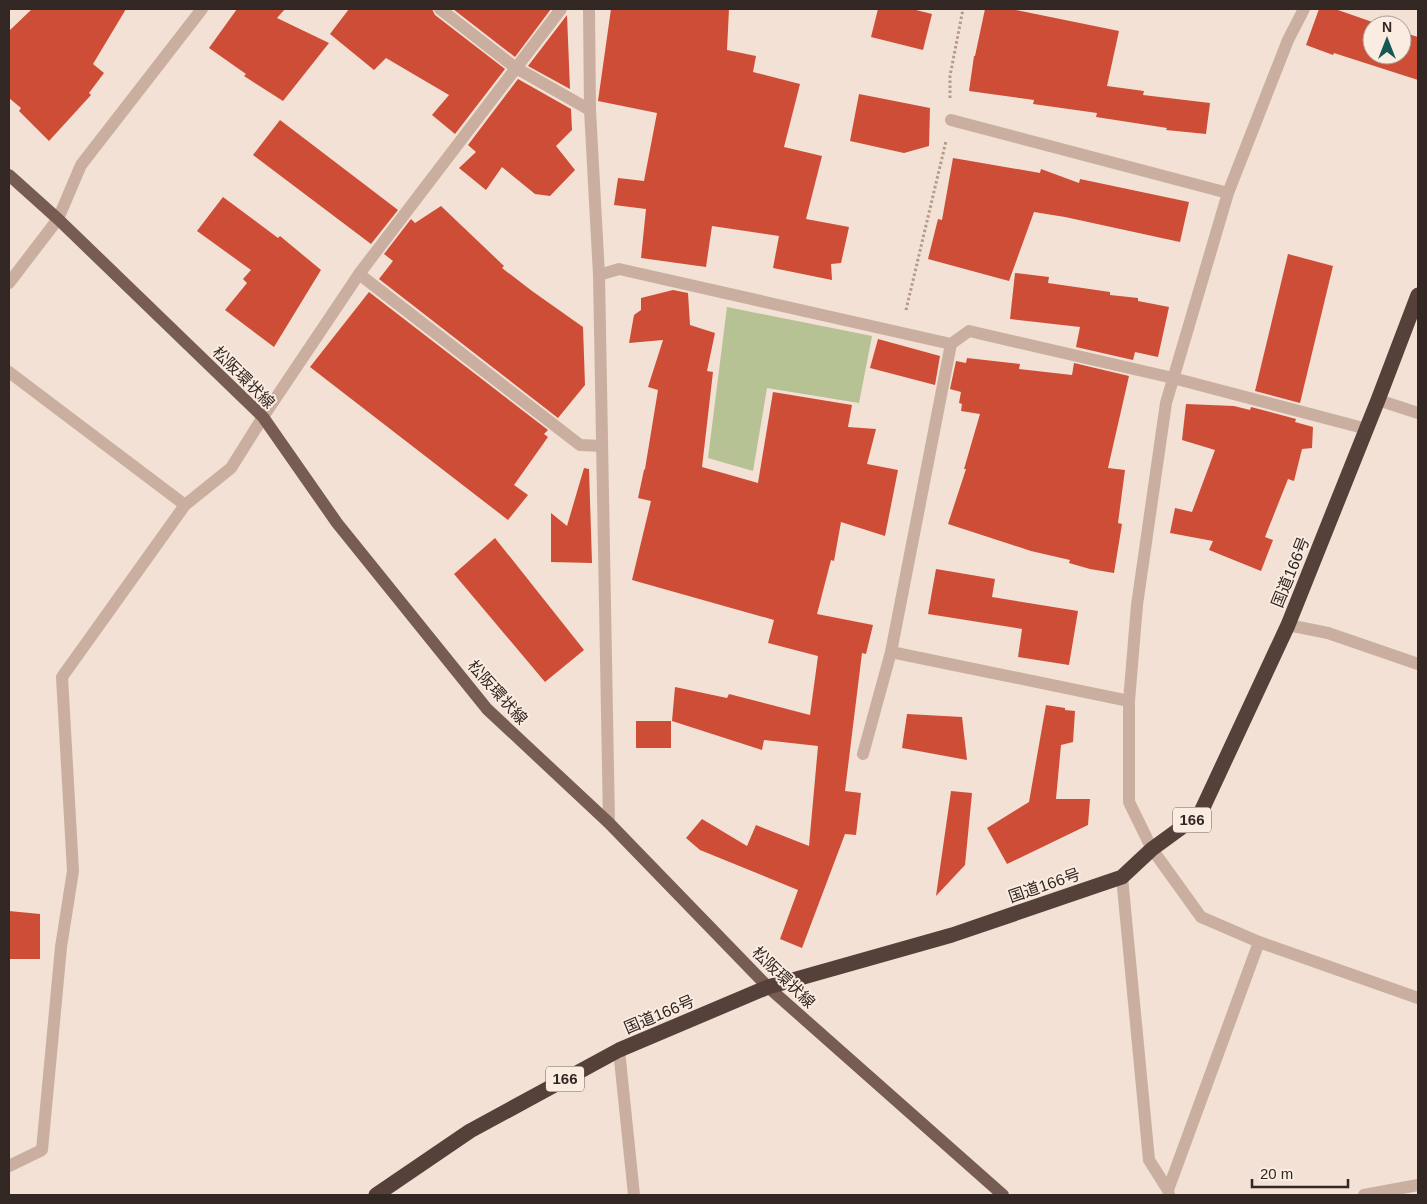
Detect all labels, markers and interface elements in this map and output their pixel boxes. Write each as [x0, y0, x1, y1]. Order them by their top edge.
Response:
north arrow [1362, 15, 1412, 65]
text: N [1382, 19, 1392, 35]
street label: 松阪環状線 [209, 343, 278, 412]
street label: 国道166号 [1269, 534, 1312, 610]
street label: 松阪環状線 [465, 657, 531, 728]
road number: 166 [1173, 808, 1211, 832]
street label: 国道166号 [1006, 865, 1082, 906]
street label: 松阪環状線 [749, 943, 818, 1011]
street label: 国道166号 [621, 992, 697, 1037]
road number: 166 [546, 1066, 584, 1092]
scale bar [1252, 1156, 1348, 1188]
text: 20 m [1260, 1165, 1293, 1182]

